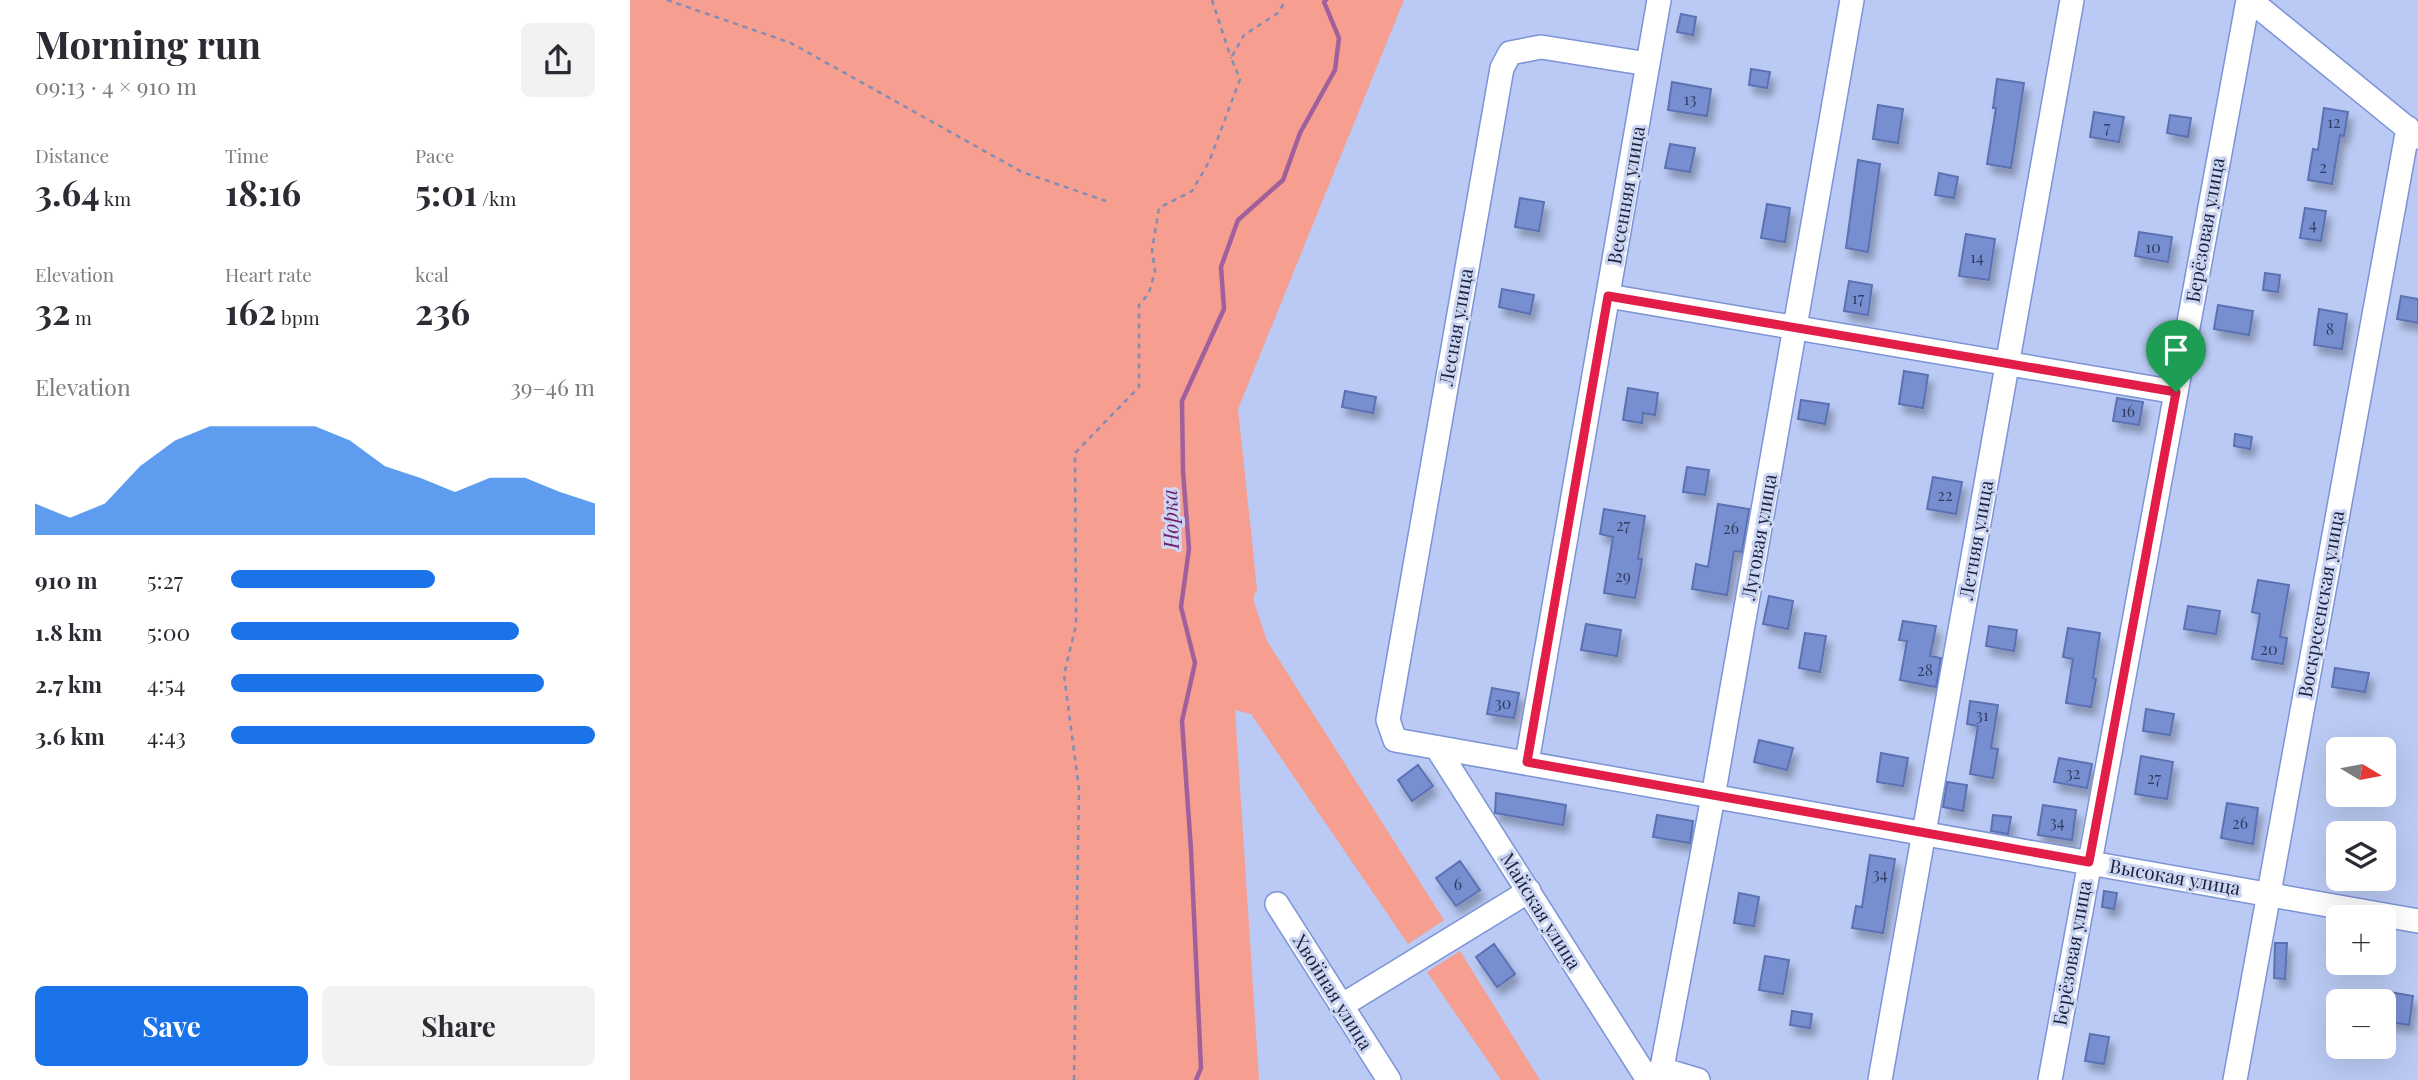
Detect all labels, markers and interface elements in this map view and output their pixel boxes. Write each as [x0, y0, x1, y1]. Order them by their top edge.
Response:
text: Morning run [35, 18, 261, 69]
button: share [521, 23, 595, 97]
text: 09:13 · 4 × 910 m [35, 70, 197, 101]
house number: 13 [1684, 88, 1696, 109]
house number: 12 [2327, 111, 2341, 132]
house number: 7 [2104, 116, 2111, 137]
street label: Весенняя улица [1600, 123, 1650, 266]
text: Distance [35, 142, 109, 168]
text: Time [225, 142, 269, 168]
text: Pace [415, 142, 454, 168]
street label: Берёзовая улица [2178, 155, 2230, 304]
house number: 2 [2319, 156, 2327, 177]
text: 3.64 [35, 168, 100, 215]
text: 18:16 [225, 168, 301, 215]
text: 5:01 [415, 168, 477, 215]
text: km [100, 185, 131, 211]
text: /km [477, 185, 516, 211]
house number: 4 [2309, 213, 2317, 234]
house number: 10 [2145, 236, 2161, 257]
house number: 14 [1970, 246, 1984, 267]
text: Elevation [35, 261, 114, 287]
text: Heart rate [225, 261, 312, 287]
text: kcal [415, 261, 449, 287]
street label: Лесная улица [1432, 266, 1478, 389]
text: 32 [35, 287, 70, 334]
text: 162 [225, 287, 276, 334]
text: 236 [415, 287, 470, 334]
house number: 17 [1852, 287, 1865, 308]
text: m [70, 304, 92, 330]
text: bpm [276, 304, 320, 330]
house number: 8 [2326, 318, 2334, 339]
pin [2146, 320, 2206, 392]
icon: arrive [2157, 331, 2195, 369]
text: Elevation [35, 371, 131, 402]
text: 39–46 m [510, 371, 595, 402]
house number: 16 [2121, 400, 2135, 421]
street label: Луговая улица [1734, 471, 1782, 603]
street label: Летняя улица [1952, 478, 1998, 603]
house number: 22 [1937, 484, 1953, 505]
water label: Норка [1154, 489, 1184, 550]
street label: Воскресенская улица [2291, 508, 2349, 699]
house number: 27 [1616, 514, 1631, 535]
house number: 26 [1723, 517, 1739, 538]
text: 910 m [35, 564, 98, 595]
text: 5:27 [147, 564, 183, 595]
house number: 29 [1615, 565, 1631, 586]
text: 1.8 km [35, 616, 102, 647]
text: 5:00 [147, 616, 190, 647]
house number: 20 [2260, 638, 2278, 659]
house number: 28 [1917, 659, 1933, 680]
text: 2.7 km [35, 668, 102, 699]
text: 4:54 [147, 668, 185, 699]
house number: 30 [1495, 692, 1511, 713]
house number: 31 [1975, 704, 1989, 725]
text: 3.6 km [35, 720, 105, 751]
text: 4:43 [147, 720, 186, 751]
north arrow [2326, 737, 2396, 807]
map controls [2326, 737, 2396, 1059]
house number: 32 [2066, 762, 2080, 783]
house number: 27 [2147, 767, 2162, 788]
house number: 34 [2049, 811, 2065, 832]
house number: 26 [2232, 812, 2248, 833]
button: layers [2326, 821, 2396, 891]
street label: Майская улица [1495, 847, 1589, 974]
street label: Высокая улица [2108, 852, 2243, 900]
house number: 34 [1872, 863, 1888, 884]
house number: 6 [1454, 873, 1462, 894]
street label: Берёзовая улица [2045, 878, 2097, 1027]
button: + [2326, 905, 2396, 975]
street label: Хвойная улица [1288, 929, 1380, 1055]
button: Save [35, 986, 308, 1066]
button: Share [322, 986, 595, 1066]
button: − [2326, 989, 2396, 1059]

